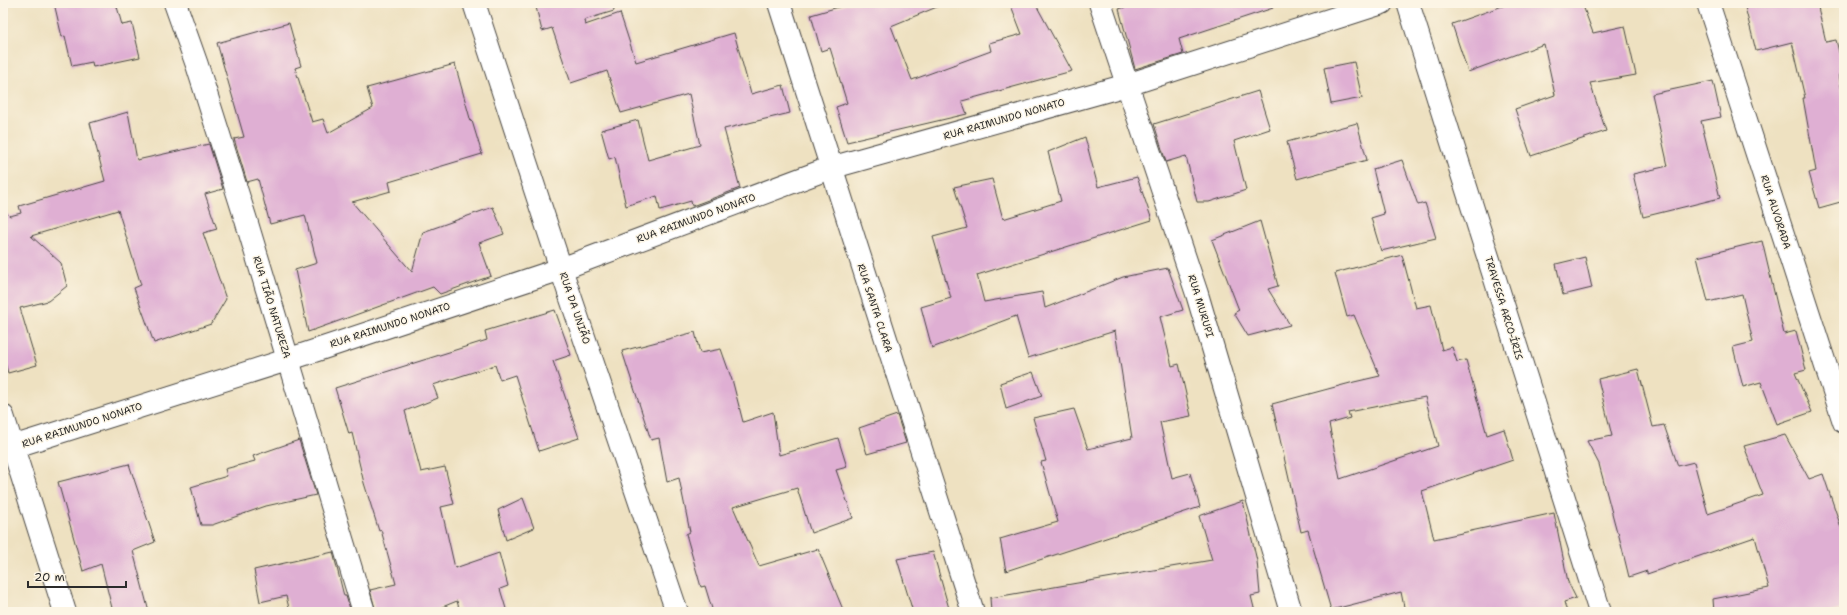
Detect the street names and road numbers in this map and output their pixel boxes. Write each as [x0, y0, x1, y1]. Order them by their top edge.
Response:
street label: RUA RAIMUNDO NONATO [942, 95, 1066, 143]
street label: RUA ALVORADA [1758, 173, 1794, 251]
street label: RUA RAIMUNDO NONATO [635, 190, 757, 246]
street label: RUA TIÃO NATUREZA [250, 254, 294, 360]
street label: TRAVESSA ARCO-ÍRIS [1482, 255, 1526, 362]
street label: RUA SANTA CLARA [854, 262, 896, 354]
street label: RUA DA UNIÃO [557, 270, 593, 346]
street label: RUA MURUPI [1185, 273, 1217, 340]
street label: RUA RAIMUNDO NONATO [328, 299, 452, 351]
street label: RUA RAIMUNDO NONATO [20, 399, 144, 451]

